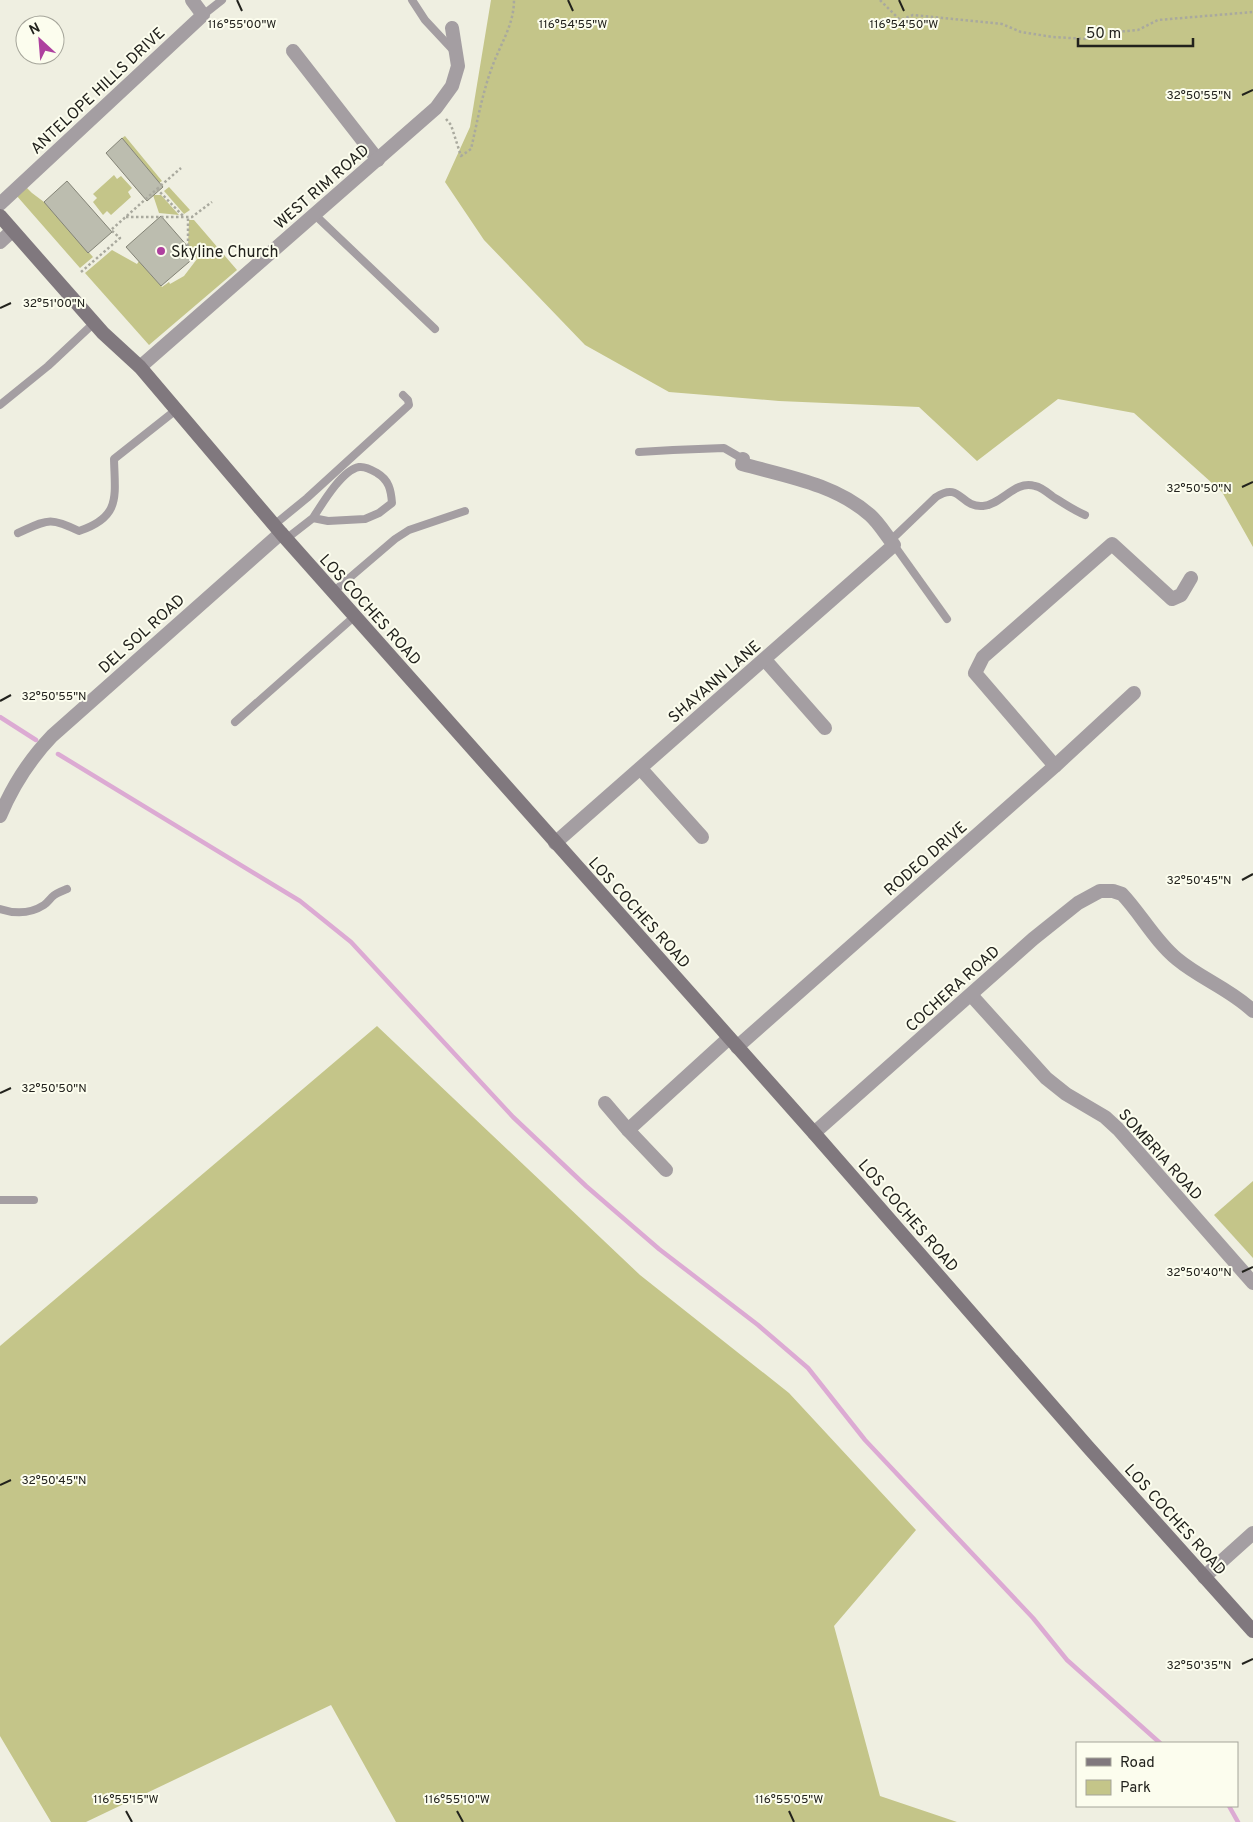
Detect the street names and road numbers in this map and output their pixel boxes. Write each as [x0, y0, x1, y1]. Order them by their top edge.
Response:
street label: ANTELOPE HILLS DRIVE [26, 23, 168, 157]
street label: WEST RIM ROAD [271, 141, 374, 234]
street label: LOS COCHES ROAD [314, 551, 425, 670]
street label: DEL SOL ROAD [95, 590, 190, 679]
street label: SHAYANN LANE [665, 637, 766, 728]
street label: RODEO DRIVE [881, 818, 972, 901]
street label: LOS COCHES ROAD [583, 854, 694, 973]
street label: COCHERA ROAD [902, 942, 1005, 1037]
street label: SOMBRIA ROAD [1113, 1105, 1206, 1205]
street label: LOS COCHES ROAD [853, 1156, 962, 1277]
street label: LOS COCHES ROAD [1119, 1461, 1230, 1580]

